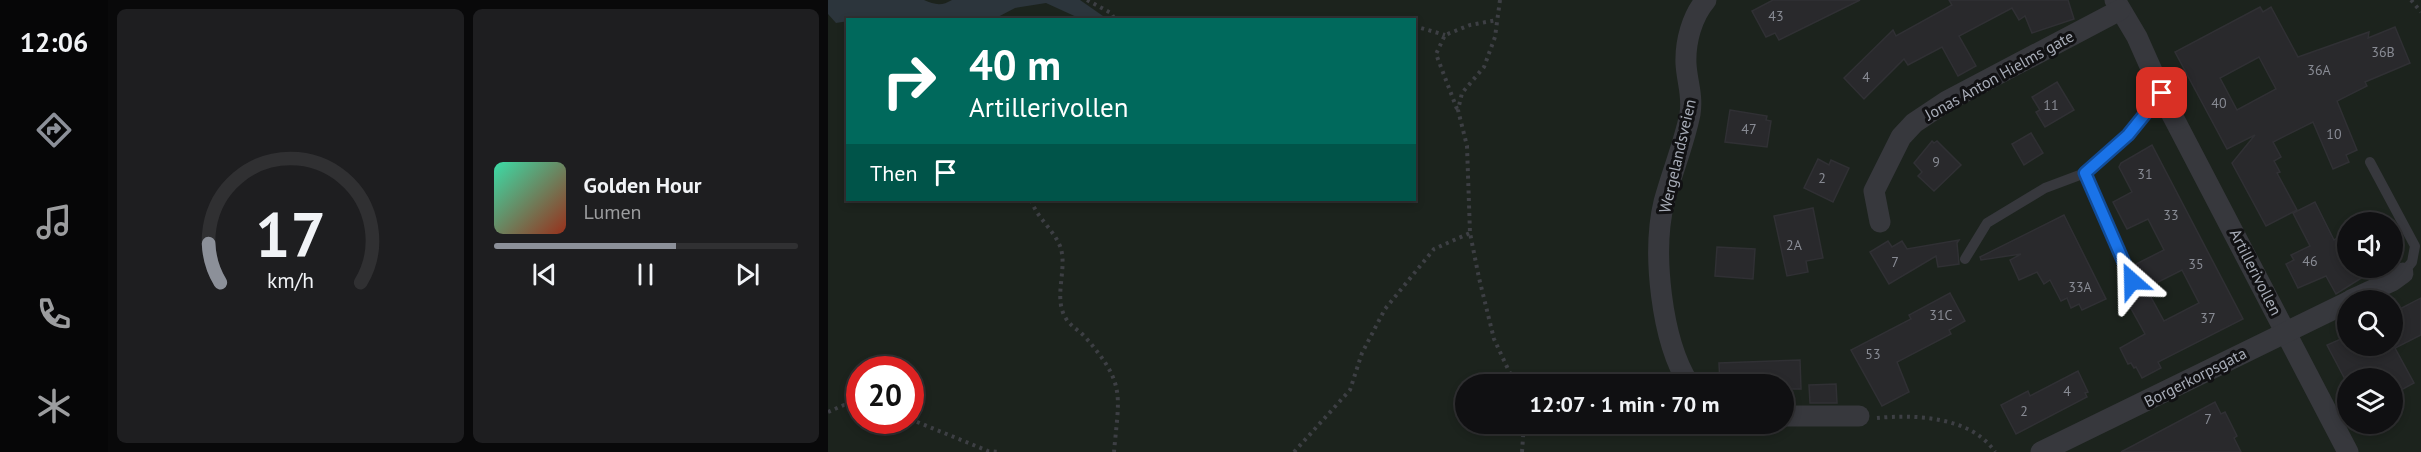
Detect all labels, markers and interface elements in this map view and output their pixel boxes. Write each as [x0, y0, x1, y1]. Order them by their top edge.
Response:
house number: 43 [1768, 7, 1784, 25]
text: 12:06 [20, 25, 88, 59]
street label: Jonas Anton Hielms gate [1920, 26, 2077, 125]
text: 40 m [969, 37, 1061, 92]
icon: right [870, 42, 948, 120]
house number: 36B [2371, 43, 2395, 61]
house number: 36A [2307, 61, 2332, 79]
pin [2136, 67, 2187, 118]
house number: 4 [1862, 68, 1870, 86]
icon: arrive [2145, 76, 2178, 109]
text: Artillerivollen [969, 90, 1129, 124]
house number: 40 [2211, 94, 2227, 112]
house number: 11 [2043, 96, 2059, 114]
street label: Wergelandsveien [1654, 97, 1700, 215]
icon: directions [33, 109, 75, 151]
house number: 47 [1741, 120, 1757, 138]
house number: 10 [2326, 125, 2342, 143]
house number: 9 [1932, 153, 1940, 171]
icon: arrive [929, 156, 962, 189]
text: Then [870, 159, 917, 187]
house number: 31 [2137, 165, 2153, 183]
house number: 2 [1818, 169, 1826, 187]
text: Golden Hour [584, 171, 701, 199]
text: 17 [255, 193, 326, 274]
text: Lumen [584, 199, 642, 225]
icon: music [33, 201, 75, 243]
house number: 33 [2163, 206, 2179, 224]
map controls [2337, 212, 2403, 434]
button: sound [2337, 212, 2403, 278]
street label: Artillerivollen [2226, 225, 2286, 319]
house number: 2A [1786, 236, 1803, 254]
position arrow [2100, 249, 2164, 313]
house number: 46 [2302, 252, 2318, 270]
house number: 7 [1891, 253, 1899, 271]
house number: 35 [2188, 255, 2204, 273]
icon: previous [528, 258, 561, 291]
icon: pause [629, 258, 662, 291]
icon: next [731, 258, 764, 291]
text: km/h [267, 266, 314, 294]
house number: 33A [2068, 278, 2093, 296]
button: search [2337, 290, 2403, 356]
icon: phone [33, 293, 75, 335]
house number: 31C [1929, 306, 1953, 324]
house number: 37 [2200, 309, 2216, 327]
street label: Borgerkorpsgata [2140, 343, 2250, 411]
house number: 53 [1865, 345, 1881, 363]
speed limit sign: 20 [846, 356, 924, 434]
button: layers [2337, 368, 2403, 434]
house number: 4 [2063, 382, 2071, 400]
icon: climate [33, 385, 75, 427]
text: 12:07 · 1 min · 70 m [1530, 390, 1719, 418]
house number: 2 [2020, 402, 2028, 420]
house number: 7 [2204, 410, 2212, 428]

